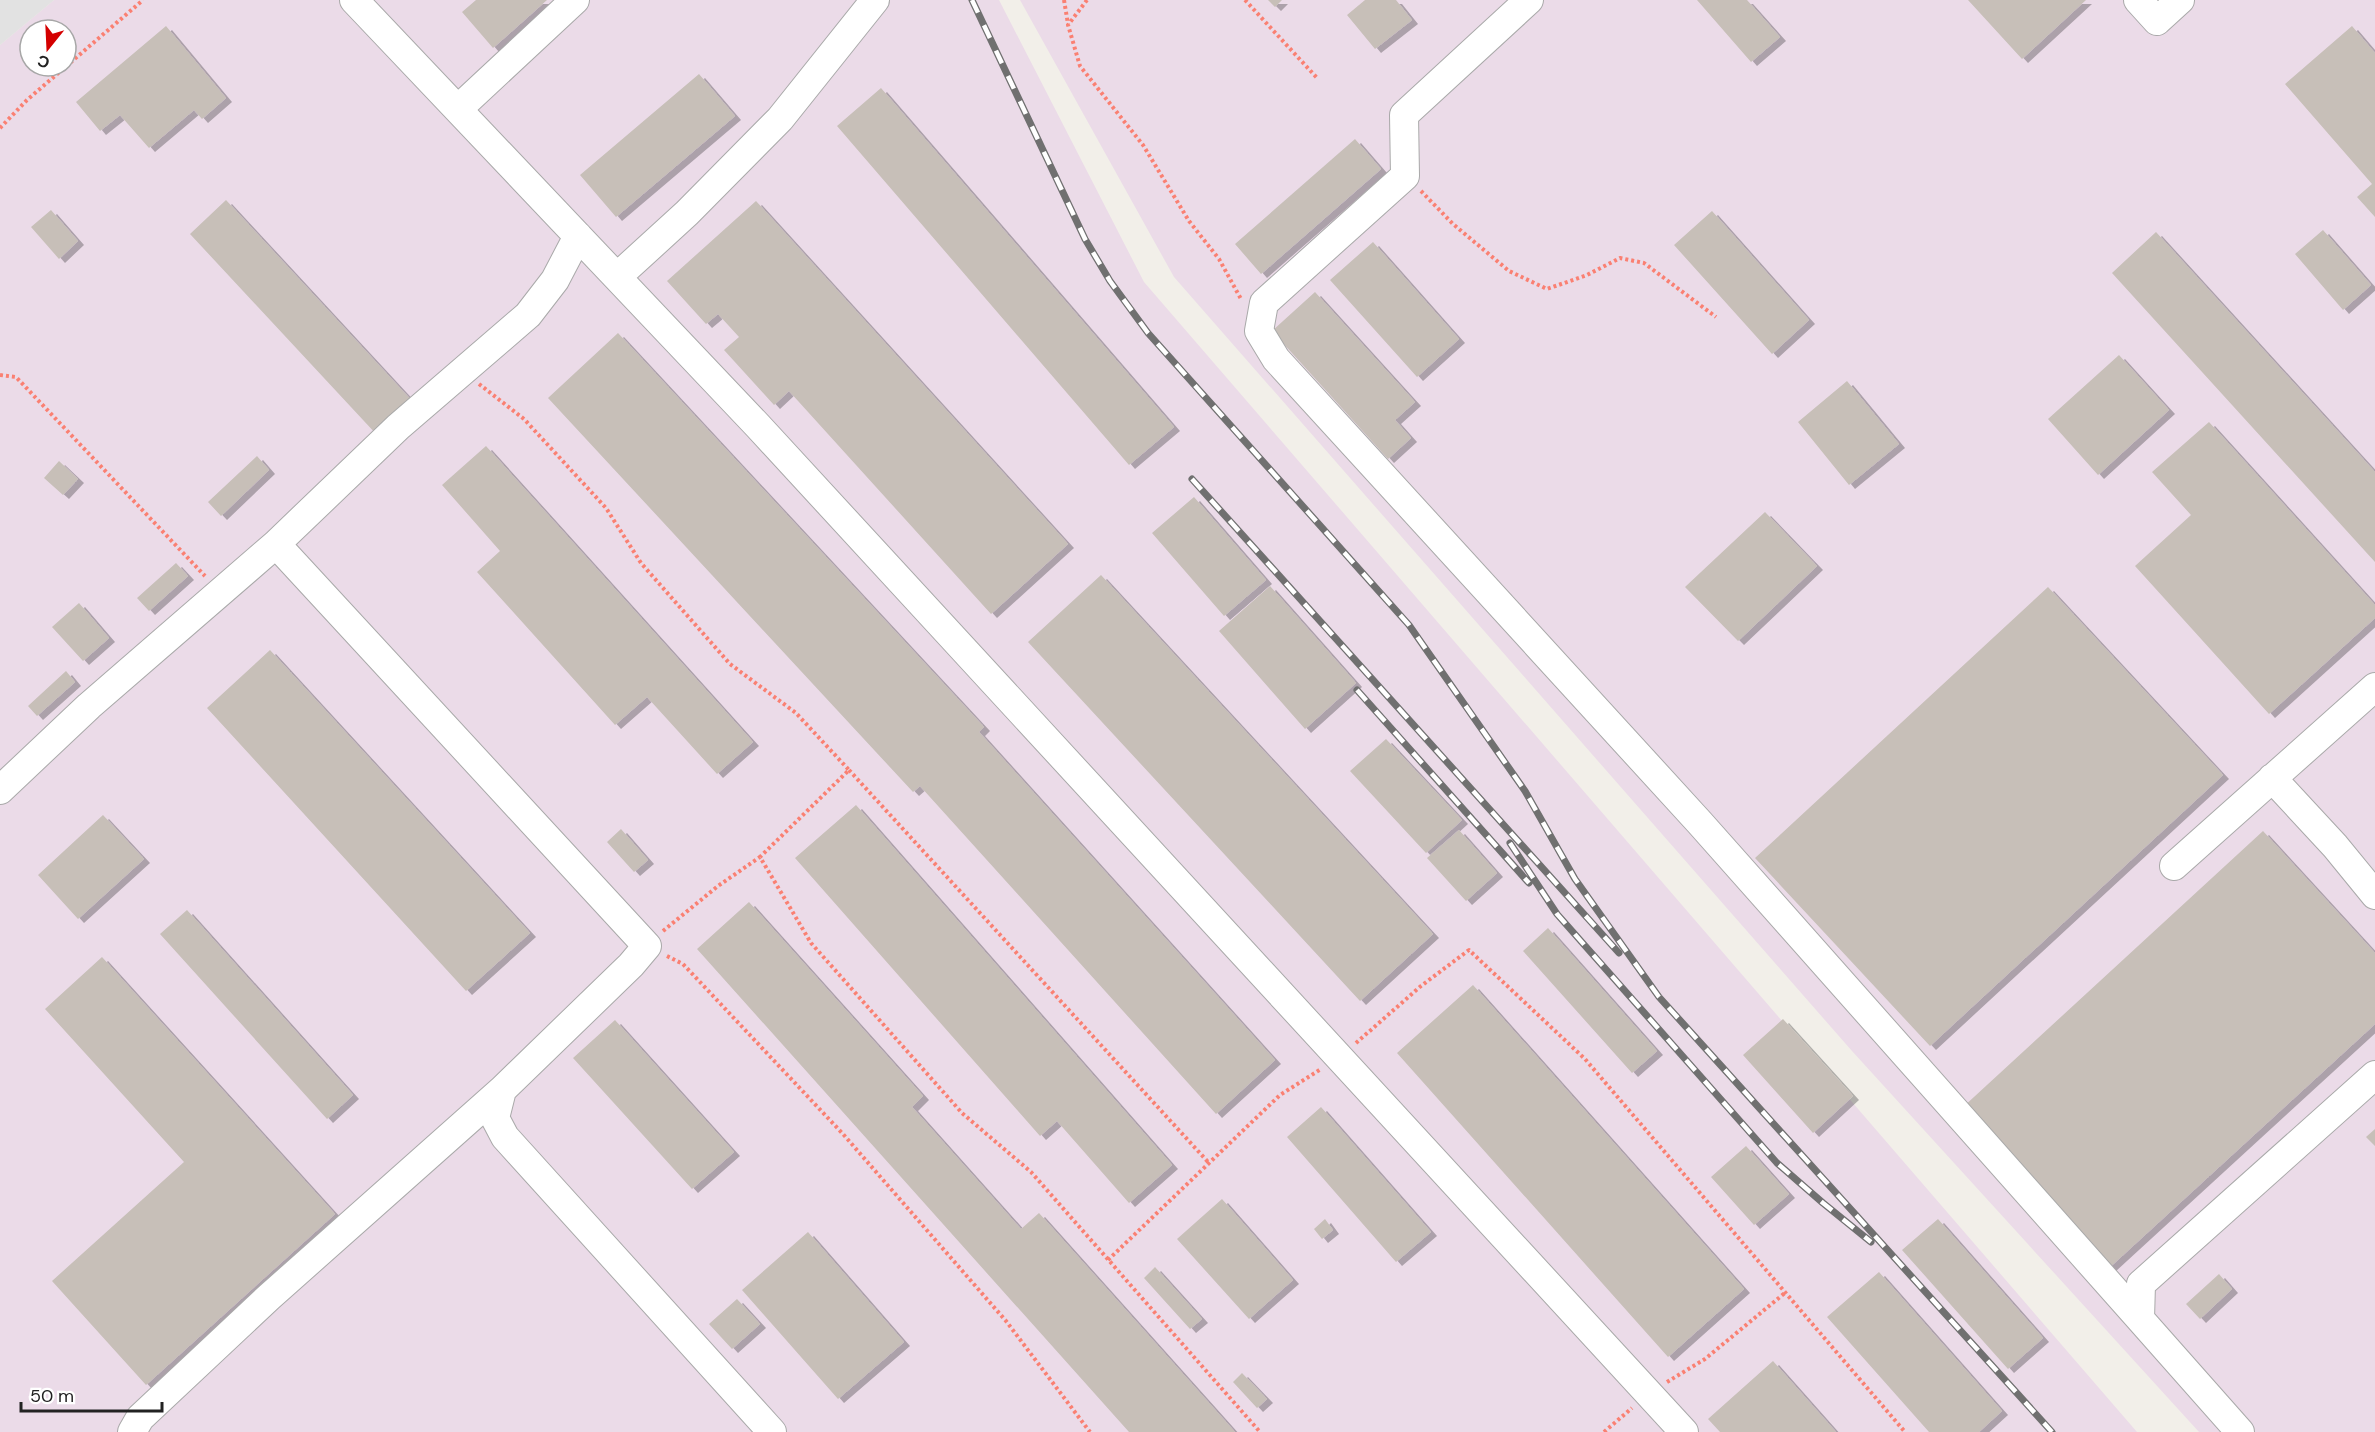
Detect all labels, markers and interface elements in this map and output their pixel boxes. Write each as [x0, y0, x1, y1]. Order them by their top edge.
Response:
north arrow [18, 18, 78, 78]
text: С [34, 50, 52, 74]
scale bar [21, 1375, 162, 1413]
text: 50 m [30, 1384, 74, 1408]

